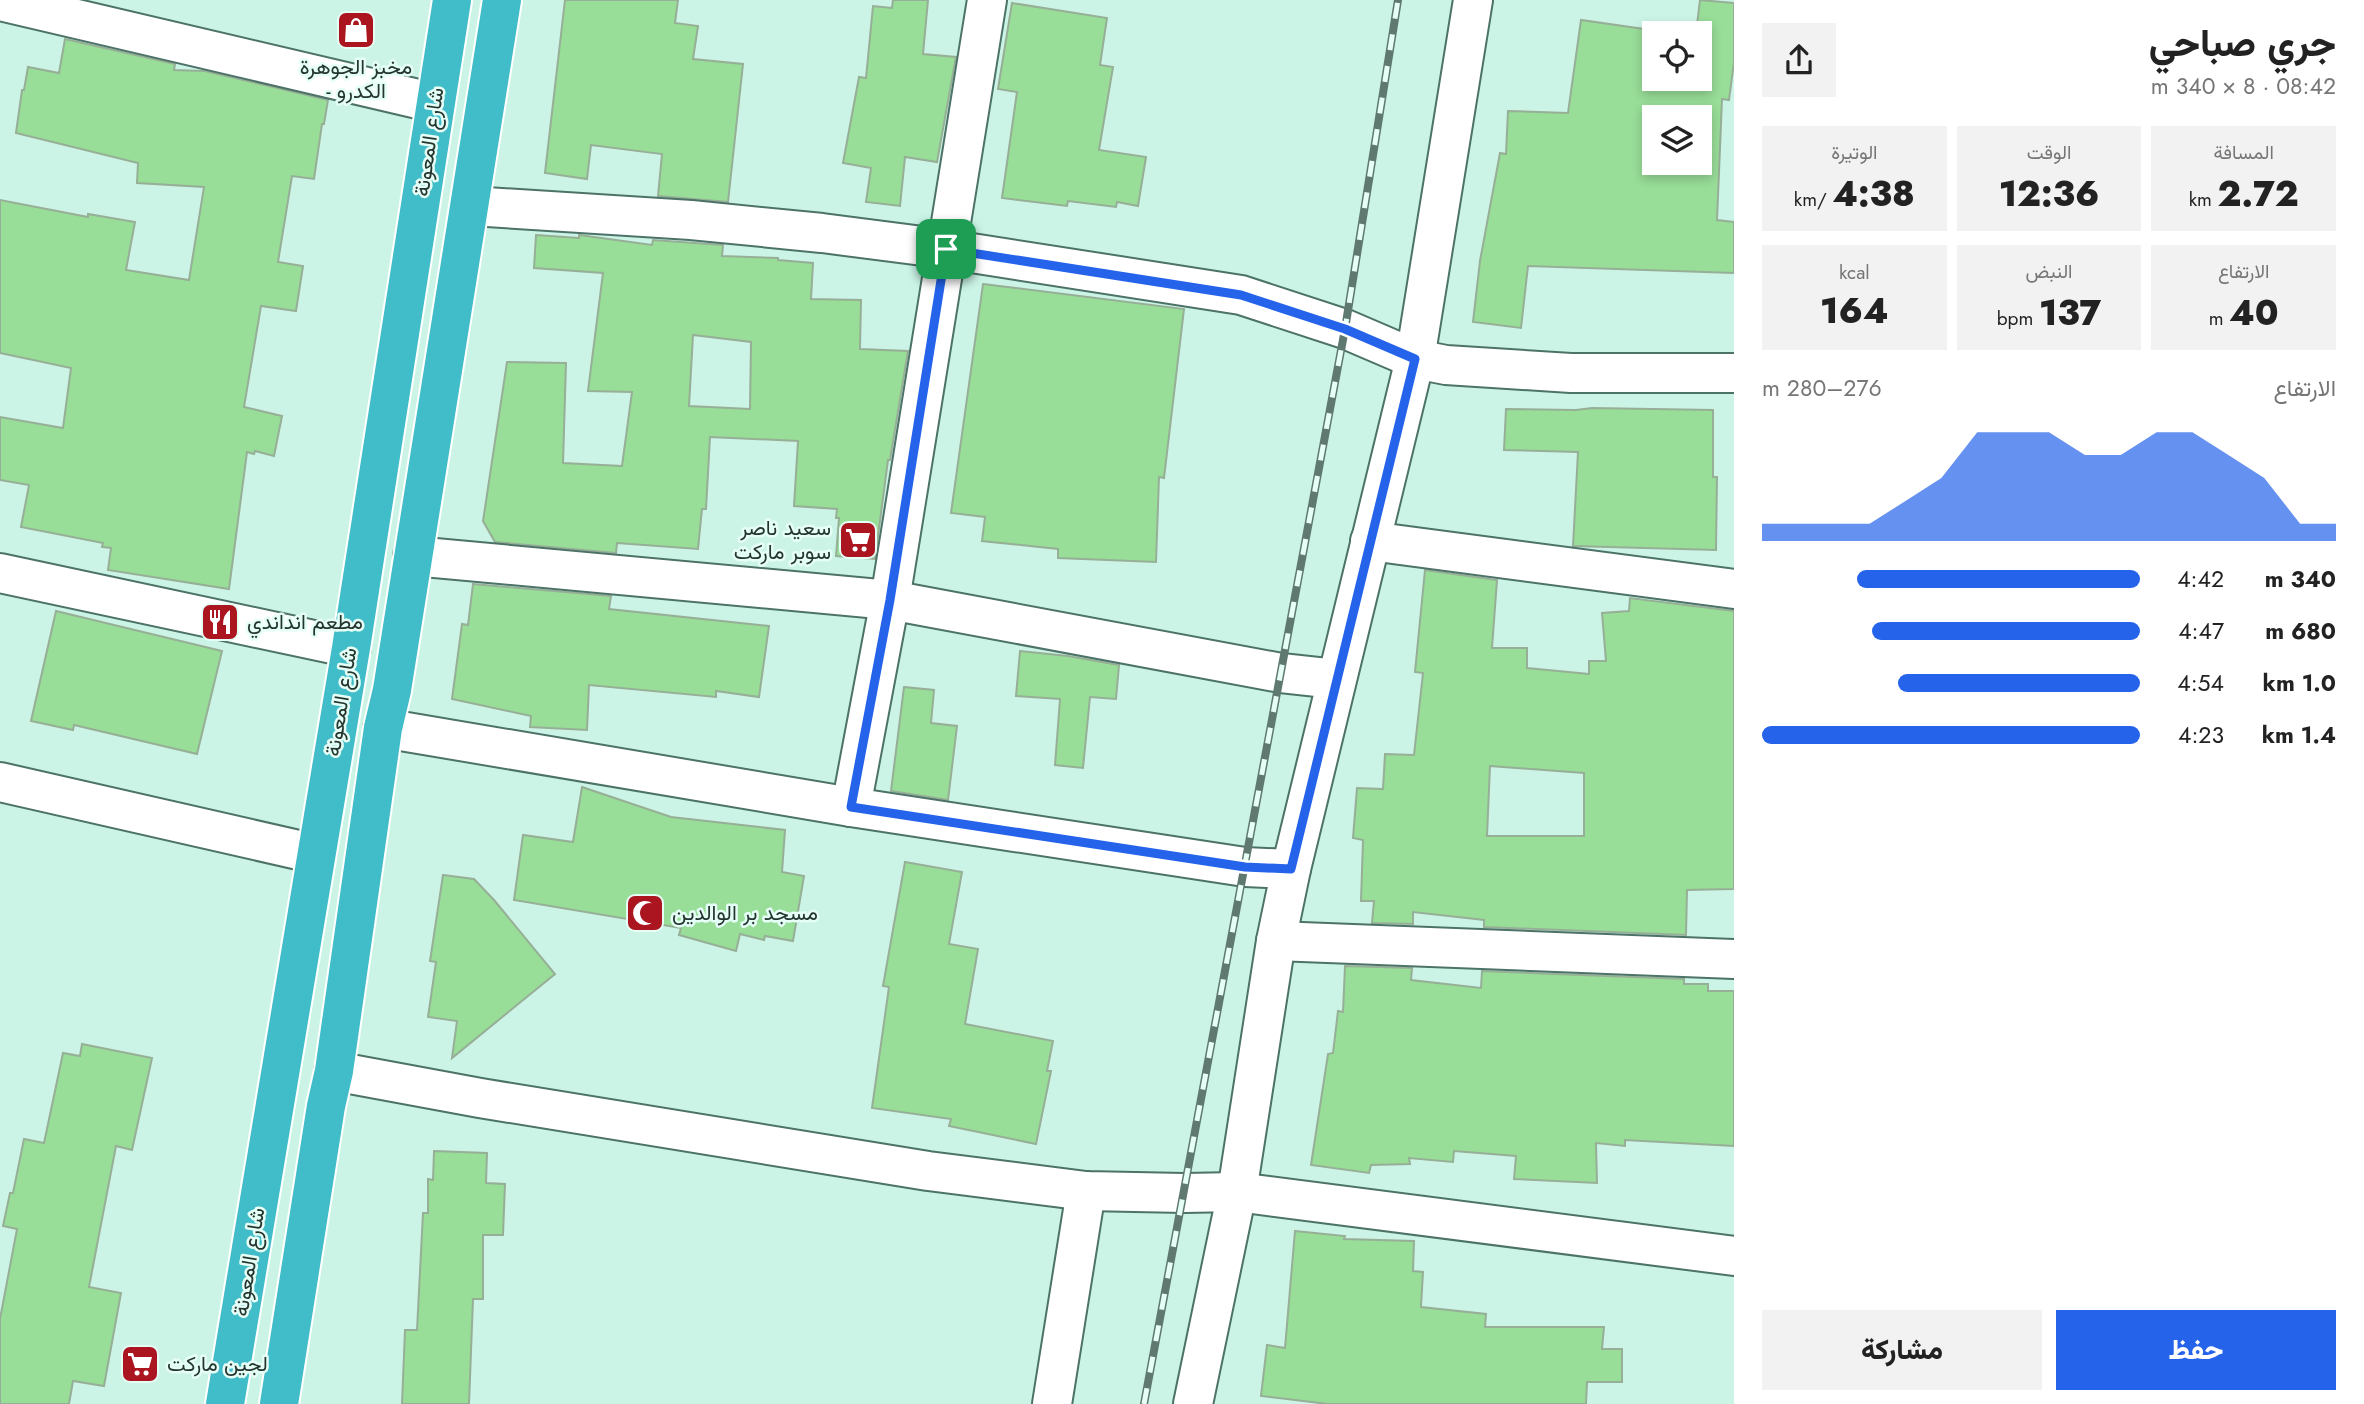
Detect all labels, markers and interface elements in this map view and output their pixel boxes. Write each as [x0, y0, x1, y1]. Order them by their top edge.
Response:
shop icon: مخبز الجوهرة - الكدرو [335, 9, 377, 51]
text: جري صباحي [2149, 15, 2336, 70]
map controls [1642, 21, 1712, 175]
button: locate [1642, 21, 1712, 91]
button: share [1762, 23, 1836, 97]
place label: مخبز الجوهرة - الكدرو [300, 52, 412, 106]
text: 08:42 · 8 × 340 m [2151, 69, 2336, 103]
street label: شارع المعونة [407, 86, 451, 198]
button: layers [1642, 105, 1712, 175]
text: الوتيرة [1831, 139, 1878, 166]
text: الوقت [2027, 139, 2071, 166]
text: المسافة [2214, 139, 2274, 166]
text: 4:38 [1832, 169, 1915, 219]
text: 12:36 [1999, 169, 2099, 219]
text: 2.72 [2218, 169, 2299, 219]
text: /km [1794, 186, 1832, 213]
text: km [2189, 186, 2218, 213]
pin [916, 219, 976, 279]
icon: arrive [927, 230, 965, 268]
text: النبض [2026, 258, 2073, 285]
text: الارتفاع [2218, 258, 2269, 285]
text: kcal [1839, 259, 1870, 286]
text: 164 [1820, 286, 1889, 336]
text: 137 [2039, 288, 2101, 338]
text: 40 [2229, 288, 2279, 338]
text: bpm [1997, 305, 2039, 332]
text: m [2209, 305, 2229, 332]
text: 276–280 m [1762, 371, 1882, 405]
text: الارتفاع [2274, 371, 2336, 405]
place label: سعيد ناصر سوبر ماركت [734, 513, 831, 567]
supermarket icon: سعيد ناصر سوبر ماركت [837, 519, 879, 561]
text: 4:42 [2177, 562, 2224, 596]
text: 340 m [2265, 562, 2336, 596]
restaurant icon: مطعم انداندي [199, 601, 241, 643]
place label: مطعم انداندي [247, 607, 363, 639]
text: 4:47 [2178, 614, 2224, 648]
text: 680 m [2265, 614, 2336, 648]
street label: شارع المعونة [318, 645, 364, 759]
text: 4:54 [2177, 666, 2224, 700]
text: 1.0 km [2263, 666, 2336, 700]
text: 4:23 [2178, 718, 2224, 752]
text: 1.4 km [2262, 718, 2336, 752]
mosque icon: مسجد بر الوالدين [624, 892, 666, 934]
place label: مسجد بر الوالدين [672, 898, 818, 928]
street label: شارع المعونة [226, 1205, 272, 1319]
button: مشاركة [1762, 1310, 2042, 1390]
button: حفظ [2056, 1310, 2336, 1390]
supermarket icon: لجين ماركت [119, 1343, 161, 1385]
place label: لجين ماركت [167, 1349, 268, 1379]

